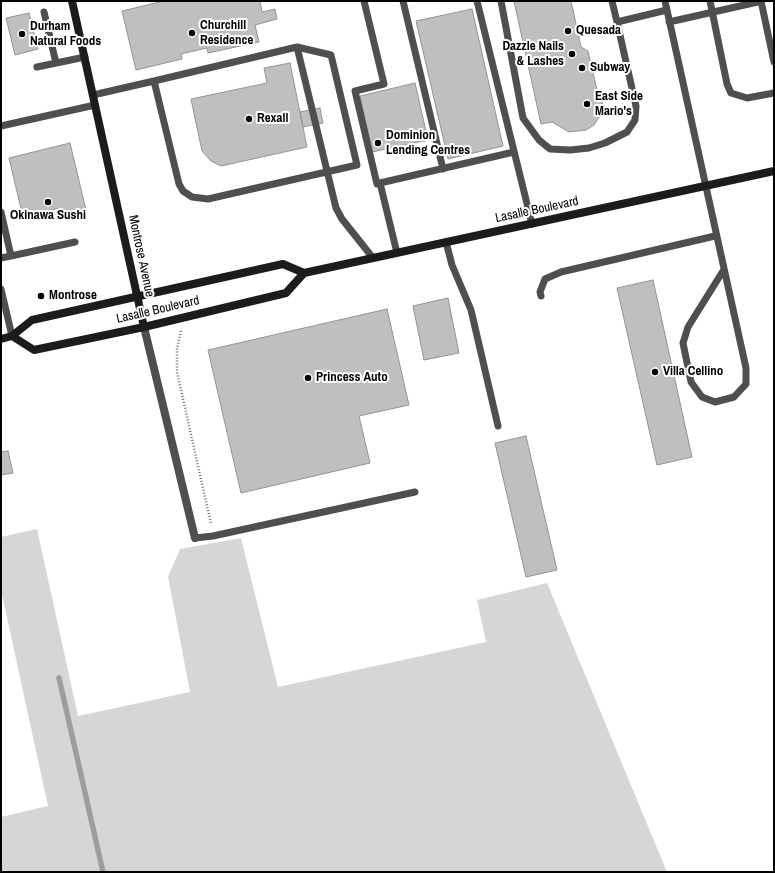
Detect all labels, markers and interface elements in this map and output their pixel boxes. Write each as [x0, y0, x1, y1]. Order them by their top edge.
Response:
place label: Churchill Residence [200, 18, 253, 49]
place label: Durham Natural Foods [30, 19, 101, 50]
place label: Quesada [576, 23, 621, 39]
marker: Quesada [563, 26, 573, 36]
marker: Churchill Residence [187, 28, 197, 38]
marker: Durham Natural Foods [17, 29, 27, 39]
place label: Dazzle Nails & Lashes [502, 39, 564, 70]
marker: Dazzle Nails & Lashes [567, 49, 577, 59]
place label: Subway [590, 60, 630, 76]
marker: Subway [577, 63, 587, 73]
place label: East Side Mario's [595, 89, 643, 120]
marker: East Side Mario's [582, 99, 592, 109]
place label: Rexall [257, 111, 288, 127]
marker: Rexall [244, 114, 254, 124]
place label: Dominion Lending Centres [386, 128, 470, 159]
marker: Dominion Lending Centres [373, 138, 383, 148]
street label: Lasalle Boulevard [494, 194, 580, 226]
marker: Okinawa Sushi [43, 197, 53, 207]
place label: Okinawa Sushi [10, 208, 86, 224]
street label: Montrose Avenue [125, 214, 157, 298]
place label: Montrose [49, 288, 97, 304]
marker: Montrose [36, 291, 46, 301]
street label: Lasalle Boulevard [115, 293, 201, 327]
place label: Villa Cellino [663, 364, 723, 380]
marker: Villa Cellino [650, 367, 660, 377]
place label: Princess Auto [316, 370, 388, 386]
marker: Princess Auto [303, 373, 313, 383]

